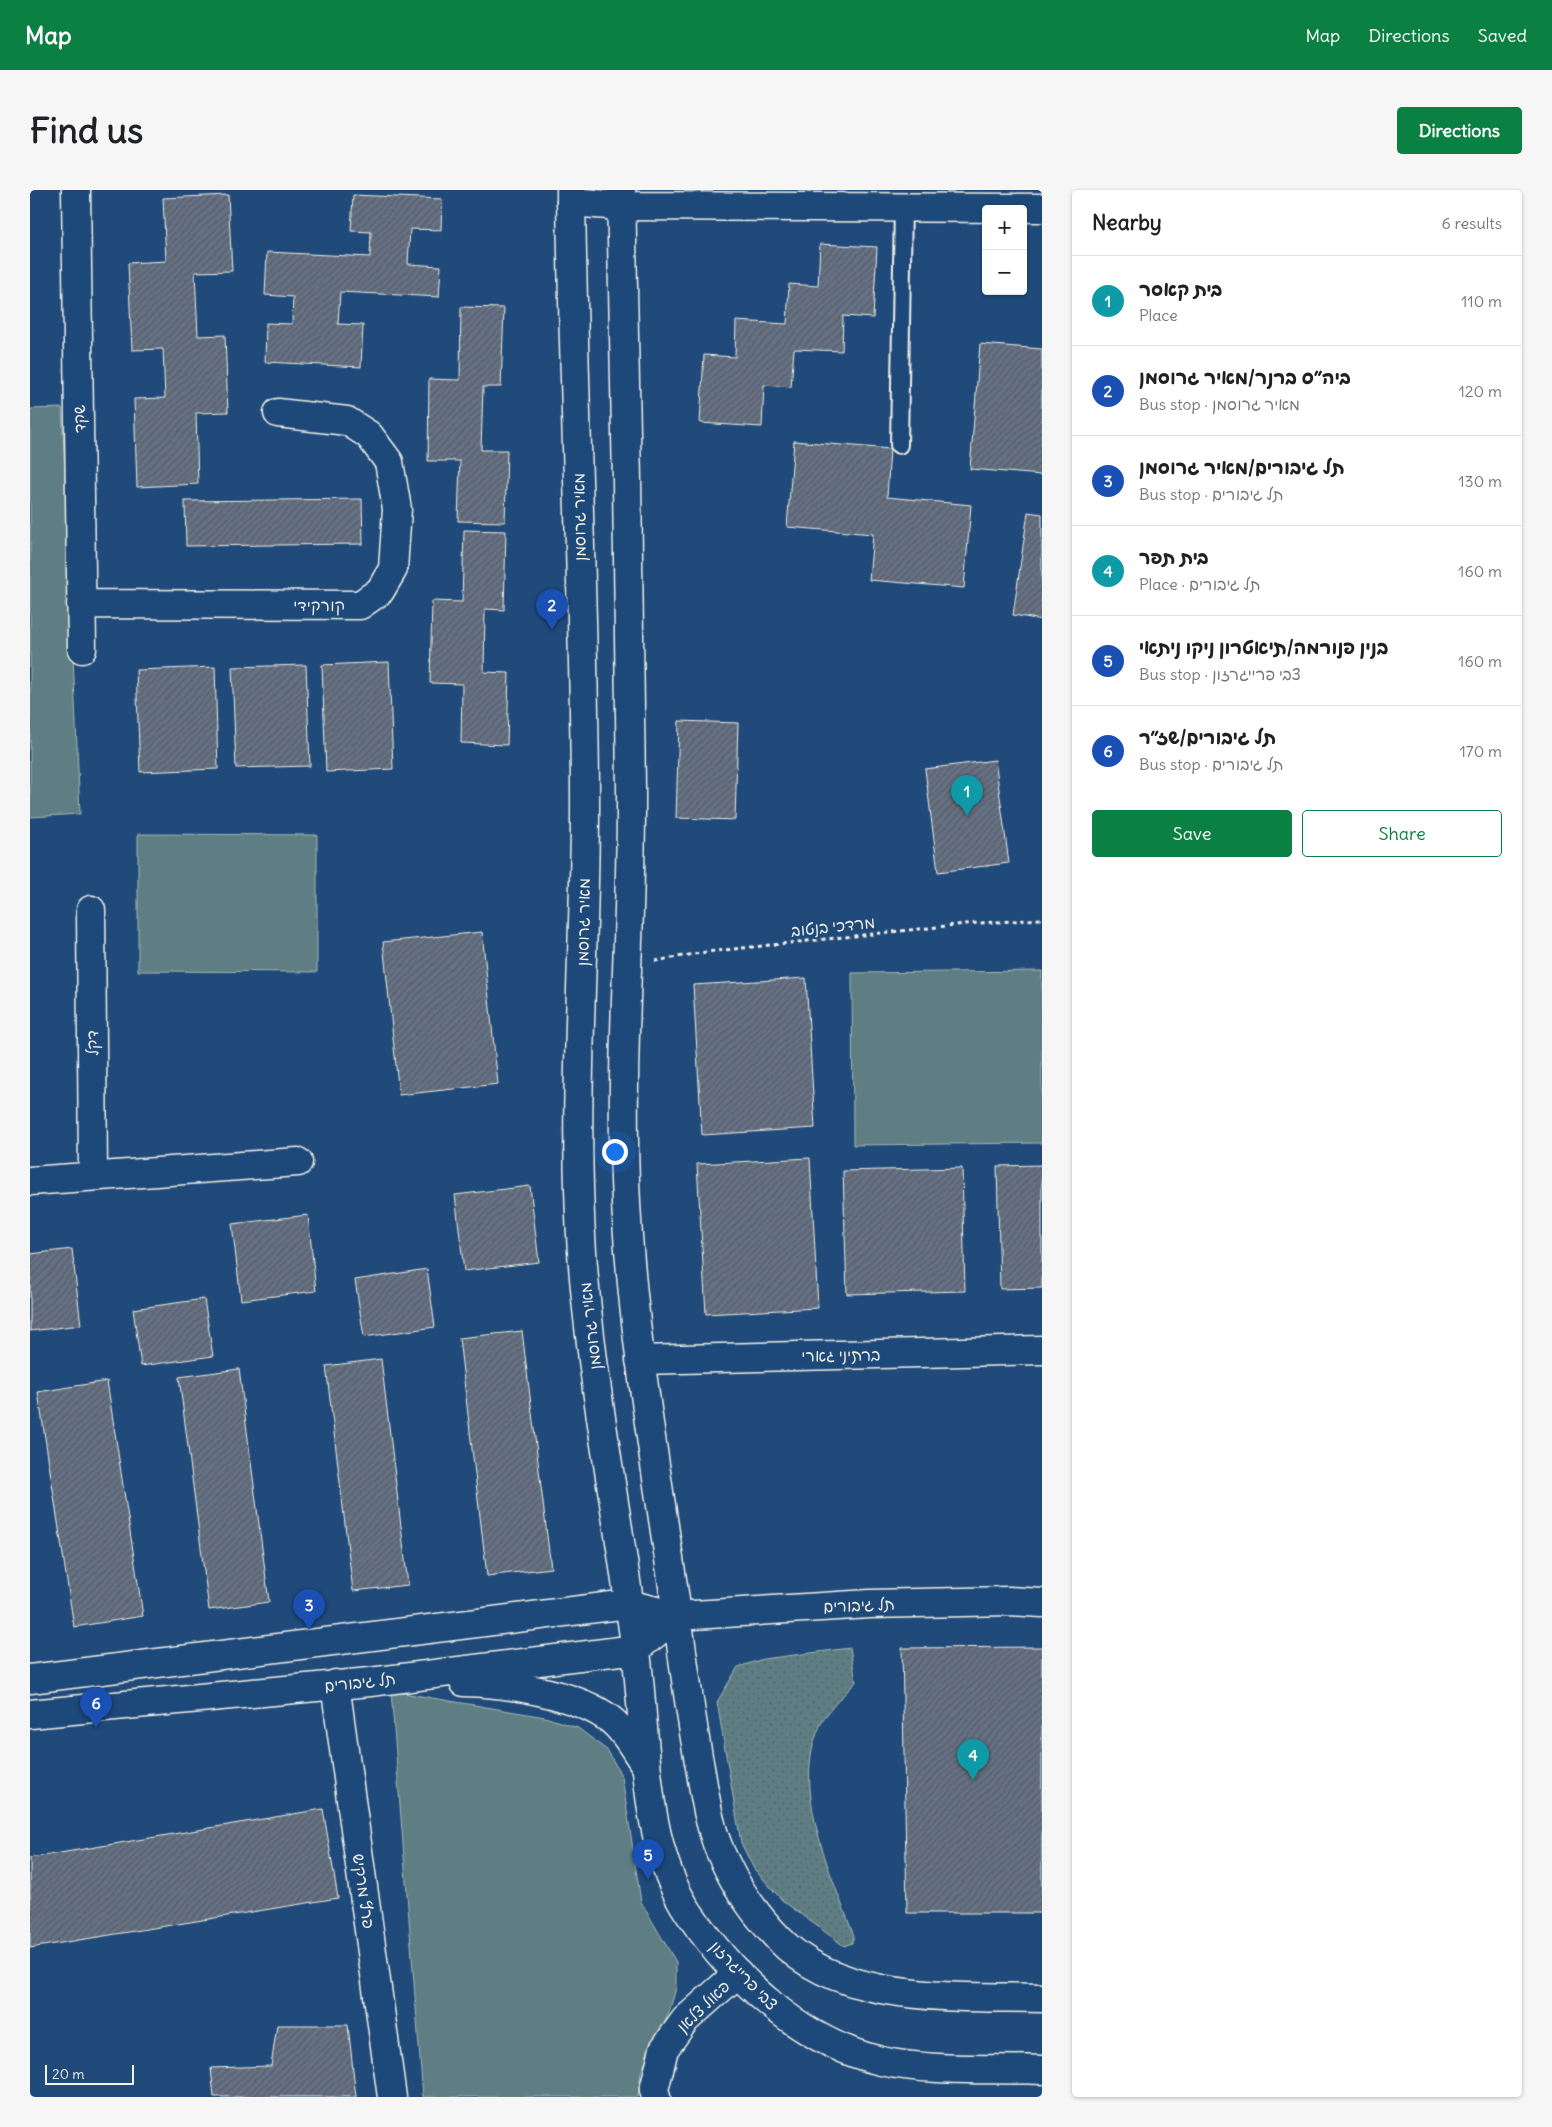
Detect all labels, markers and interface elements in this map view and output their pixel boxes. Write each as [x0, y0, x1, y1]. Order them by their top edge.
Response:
text: Map [25, 20, 72, 50]
text: Map [1305, 24, 1340, 47]
text: Directions [1368, 24, 1450, 47]
text: Saved [1478, 24, 1527, 47]
button: Directions [1397, 107, 1522, 154]
text: Find us [30, 108, 143, 152]
map controls [982, 205, 1027, 295]
button: + [982, 205, 1027, 250]
text: Nearby [1092, 209, 1162, 236]
text: 6 results [1441, 213, 1502, 233]
button: − [982, 250, 1027, 295]
text: בית קאסר [1139, 277, 1222, 301]
text: 1 [1105, 291, 1111, 311]
text: 110 m [1461, 291, 1502, 311]
text: Place [1139, 305, 1178, 325]
text: ביה״ס ברנר/מאיר גרוסמן [1139, 365, 1351, 389]
text: 2 [1104, 381, 1112, 401]
text: 120 m [1459, 381, 1502, 401]
text: Bus stop · מאיר גרוסמן [1139, 394, 1300, 414]
street label: שקד [69, 405, 90, 433]
text: תל גיבורים/מאיר גרוסמן [1139, 455, 1345, 479]
text: 3 [1103, 471, 1113, 491]
text: 130 m [1458, 471, 1502, 491]
street label: מאיר גרוסמן [568, 473, 591, 561]
text: Bus stop · תל גיבורים [1139, 484, 1284, 504]
text: בית תפר [1139, 545, 1209, 569]
text: 4 [1103, 561, 1113, 581]
text: 160 m [1458, 561, 1502, 581]
text: Place · תל גיבורים [1139, 574, 1261, 594]
pin: 2 [536, 589, 568, 630]
street label: קורקידי [293, 595, 345, 616]
text: בנין פנורמה/תיאטרון ניקו ניתאי [1139, 635, 1389, 659]
text: 5 [1103, 651, 1113, 671]
text: 160 m [1458, 651, 1502, 671]
text: Bus stop · צבי פרייגרזון [1139, 664, 1301, 684]
text: תל גיבורים/שז״ר [1139, 725, 1276, 749]
text: 6 [1103, 741, 1113, 761]
text: 170 m [1459, 741, 1502, 761]
text: Bus stop · תל גיבורים [1139, 754, 1284, 774]
pin: 1 [951, 775, 983, 816]
button: Save [1092, 810, 1292, 857]
button: Share [1302, 810, 1502, 857]
street label: מאיר גרוסמן [572, 878, 595, 966]
street label: מרדכי בנטוב [790, 912, 876, 940]
street label: דקל [82, 1030, 102, 1056]
your location [602, 1139, 628, 1165]
street label: מאיר גרוסמן [575, 1281, 606, 1371]
street label: ברתיני גארי [801, 1344, 881, 1366]
pin: 3 [293, 1589, 325, 1630]
street label: תל גיבורים [823, 1594, 895, 1616]
street label: תל גיבורים [323, 1668, 397, 1696]
pin: 6 [80, 1687, 112, 1728]
pin: 4 [957, 1739, 989, 1780]
pin: 5 [632, 1839, 664, 1880]
street label: פרץ מרקיש [349, 1852, 379, 1930]
street label: צבי פרייגרזון [706, 1936, 782, 2014]
street label: פאול צלאן [672, 1976, 734, 2037]
scale bar [45, 2062, 134, 2085]
text: 20 m [52, 2065, 85, 2083]

